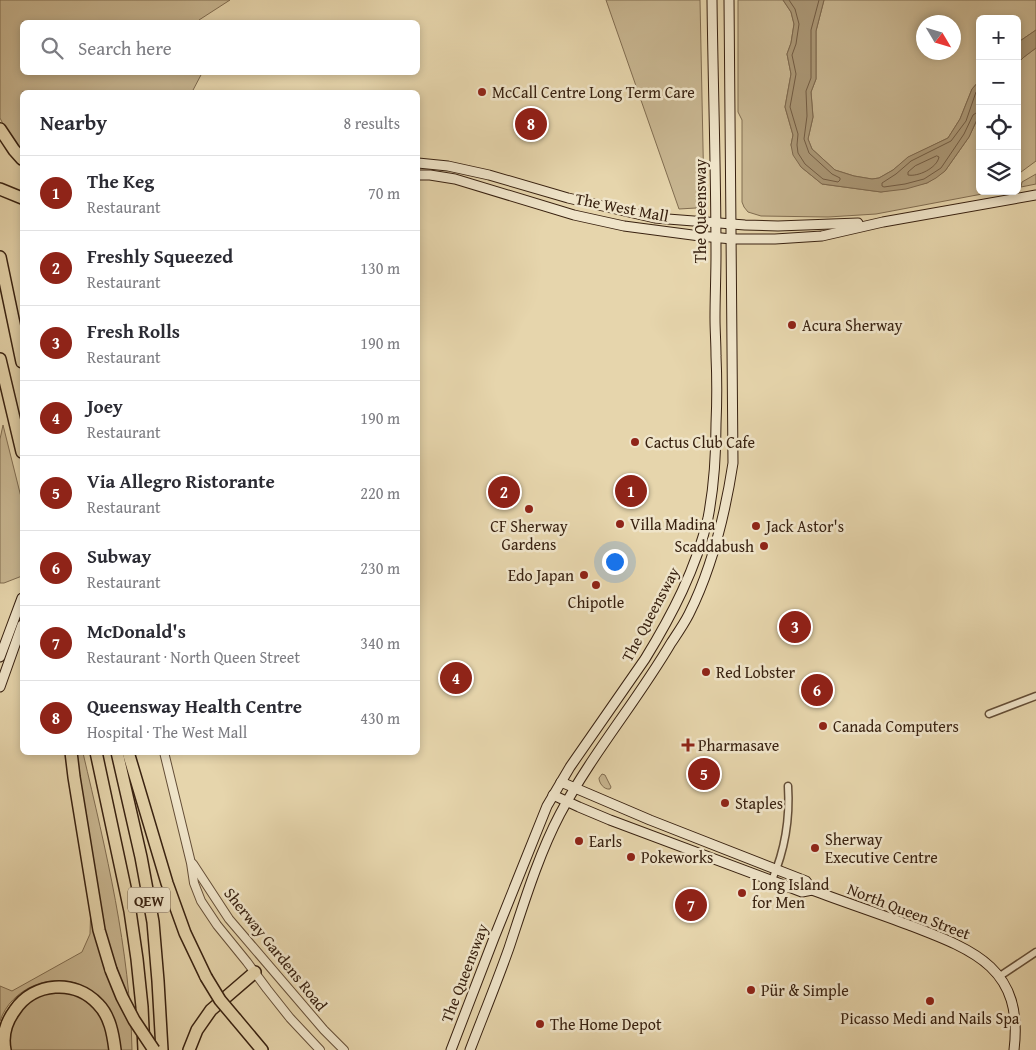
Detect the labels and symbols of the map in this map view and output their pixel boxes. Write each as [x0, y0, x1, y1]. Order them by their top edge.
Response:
north arrow [916, 15, 961, 60]
place label: McCall Centre Long Term Care [492, 80, 695, 104]
marker: McCall Centre Long Term Care [476, 86, 488, 98]
pin: 8 [515, 105, 547, 143]
street label: The Queensway [688, 159, 712, 263]
street label: The West Mall [573, 186, 671, 228]
place label: Acura Sherway [802, 313, 903, 337]
marker: Acura Sherway [786, 319, 798, 331]
place label: Cactus Club Cafe [645, 430, 755, 454]
marker: Cactus Club Cafe [629, 436, 641, 448]
pin: 1 [615, 472, 647, 510]
pin: 2 [488, 473, 520, 511]
marker: CF Sherway Gardens [523, 503, 535, 515]
place label: Villa Madina [630, 512, 716, 536]
place label: CF Sherway Gardens [490, 514, 568, 556]
place label: Jack Astor's [764, 514, 844, 538]
marker: Villa Madina [614, 518, 626, 530]
marker: Jack Astor's [750, 520, 762, 532]
place label: Scaddabush [675, 534, 754, 558]
marker: Scaddabush [758, 540, 770, 552]
your location [602, 549, 628, 575]
street label: The Queensway [615, 562, 685, 666]
place label: Edo Japan [508, 563, 574, 587]
marker: Edo Japan [578, 569, 590, 581]
marker: Chipotle [590, 579, 602, 591]
place label: Chipotle [568, 590, 624, 614]
pin: 3 [779, 608, 811, 646]
pin: 4 [440, 659, 472, 697]
place label: Red Lobster [716, 660, 796, 684]
marker: Red Lobster [700, 666, 712, 678]
pin: 6 [801, 671, 833, 709]
place label: Canada Computers [833, 714, 959, 738]
marker: Canada Computers [817, 720, 829, 732]
place label: Pharmasave [698, 733, 779, 757]
marker: Pharmasave [682, 739, 694, 751]
pin: 5 [688, 755, 720, 793]
place label: Staples [735, 791, 783, 815]
marker: Staples [719, 797, 731, 809]
place label: Sherway Executive Centre [825, 827, 938, 869]
place label: Earls [589, 829, 622, 853]
marker: Earls [573, 835, 585, 847]
marker: Sherway Executive Centre [809, 842, 821, 854]
place label: Pokeworks [641, 845, 713, 869]
marker: Pokeworks [625, 851, 637, 863]
place label: Long Island for Men [752, 872, 830, 914]
street label: North Queen Street [844, 877, 974, 946]
street label: Sherway Gardens Road [219, 882, 334, 1016]
pin: 7 [675, 886, 707, 924]
marker: Long Island for Men [736, 887, 748, 899]
road number: QEW [128, 888, 170, 912]
street label: The Queensway [434, 920, 494, 1026]
place label: Pür & Simple [761, 978, 849, 1002]
marker: Pür & Simple [745, 984, 757, 996]
marker: Picasso Medi and Nails Spa [924, 995, 936, 1007]
place label: Picasso Medi and Nails Spa [841, 1006, 1020, 1030]
place label: The Home Depot [550, 1012, 662, 1036]
marker: The Home Depot [534, 1018, 546, 1030]

